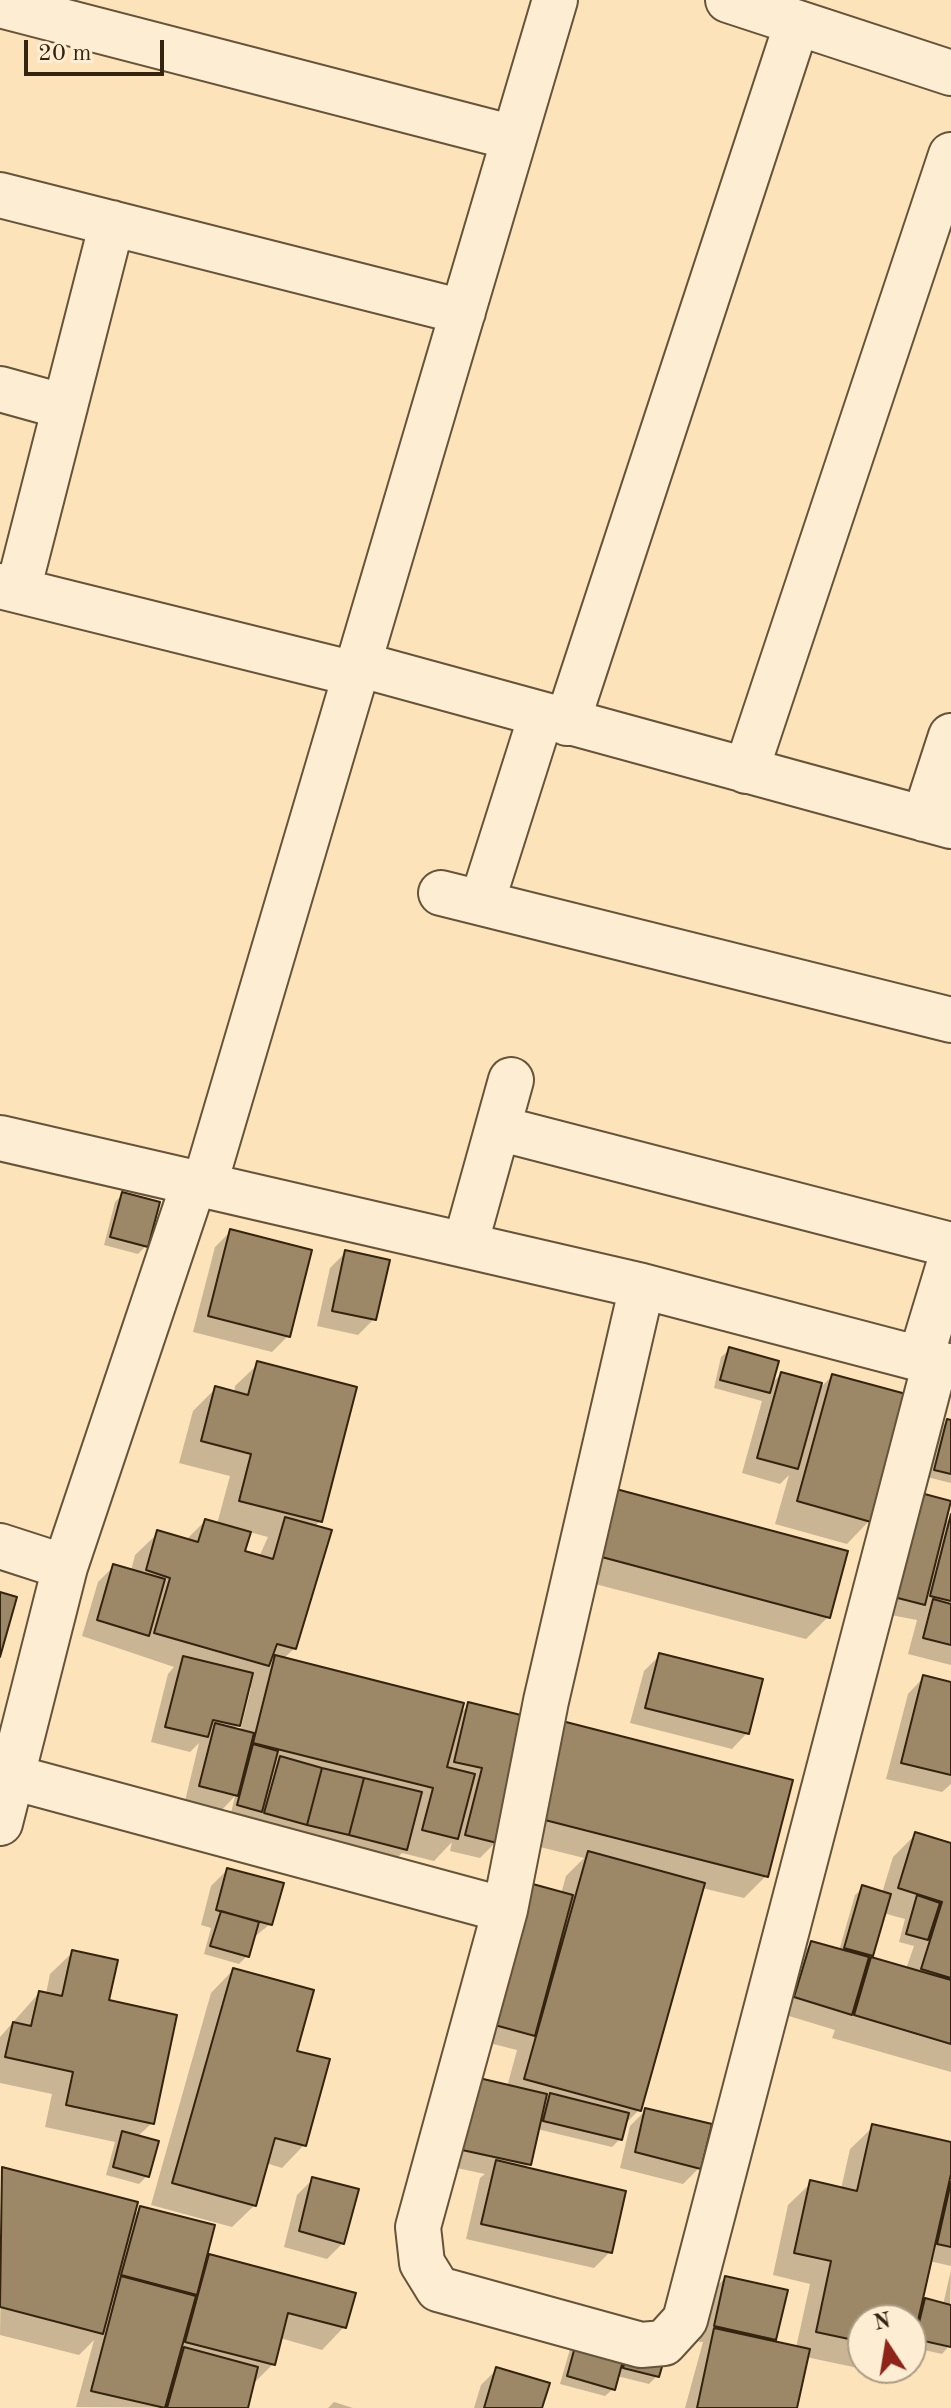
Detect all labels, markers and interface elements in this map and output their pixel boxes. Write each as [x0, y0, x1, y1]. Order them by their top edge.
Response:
scale bar [28, 24, 168, 74]
text: 20 m [38, 42, 92, 66]
north arrow [847, 2304, 927, 2384]
text: N [872, 2310, 893, 2335]

